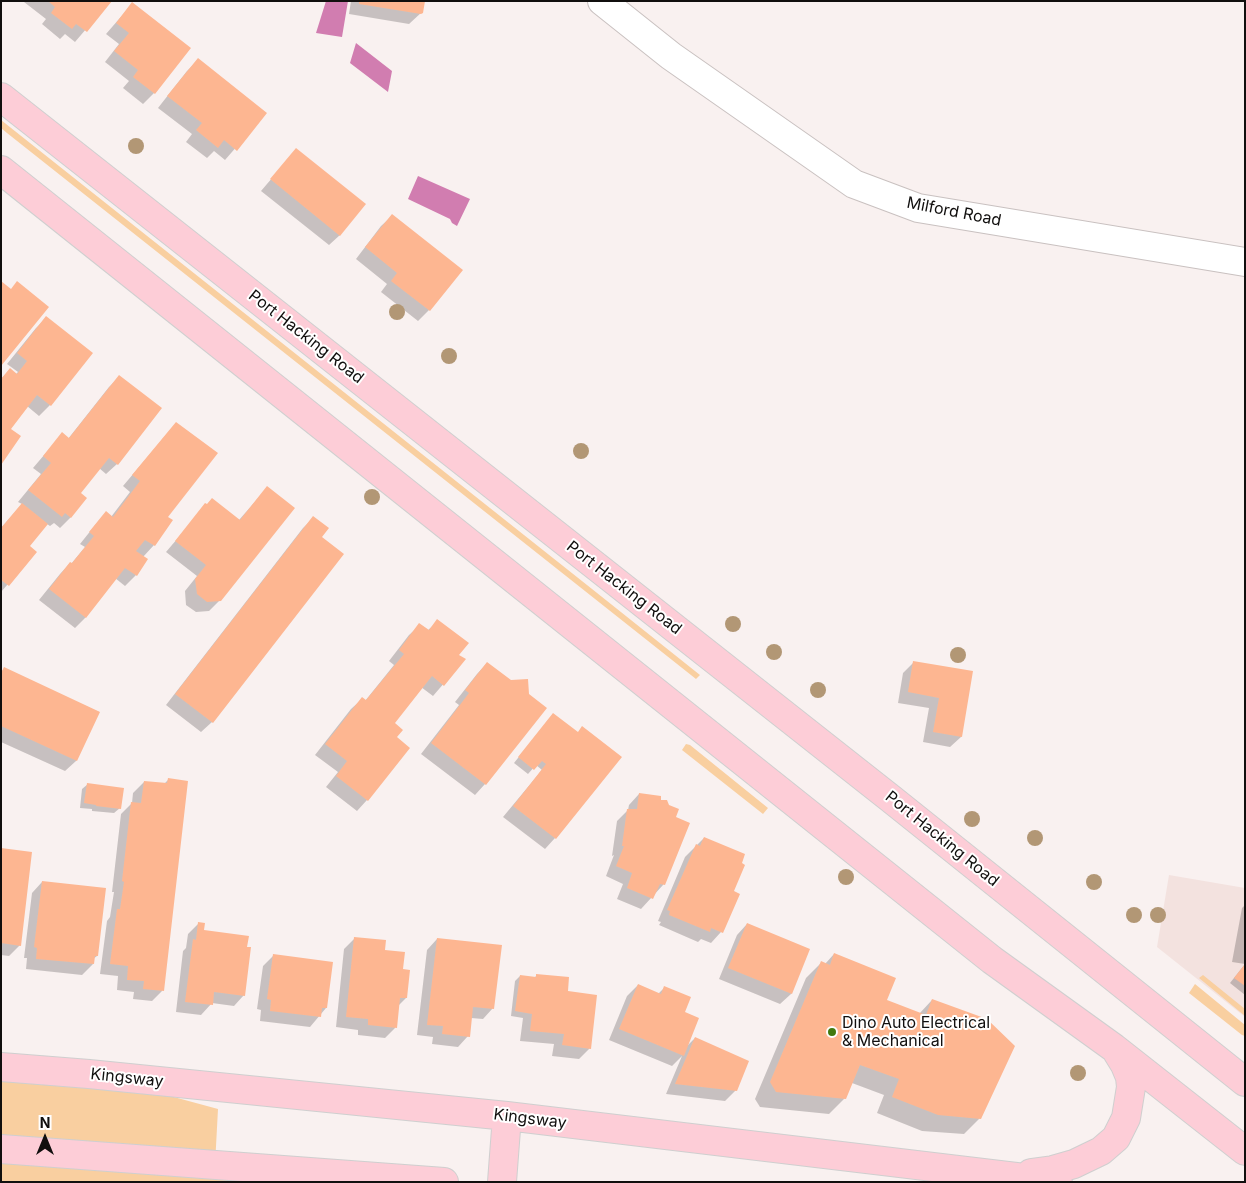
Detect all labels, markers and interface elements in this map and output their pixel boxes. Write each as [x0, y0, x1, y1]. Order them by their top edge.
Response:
street label: Milford Road [905, 193, 1003, 231]
street label: Port Hacking Road [245, 286, 367, 388]
street label: Port Hacking Road [563, 537, 685, 639]
street label: Port Hacking Road [881, 787, 1003, 891]
place label: Dino Auto Electrical & Mechanical [842, 1013, 990, 1051]
marker: Dino Auto Electrical & Mechanical [826, 1026, 838, 1038]
street label: Kingsway [89, 1065, 165, 1091]
street label: Kingsway [492, 1105, 568, 1133]
north arrow [20, 1113, 70, 1163]
text: N [40, 1114, 50, 1131]

